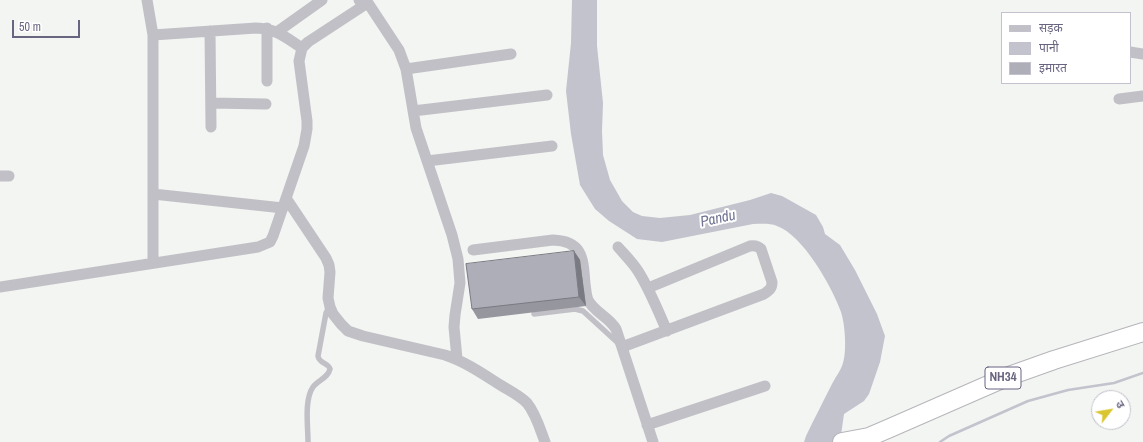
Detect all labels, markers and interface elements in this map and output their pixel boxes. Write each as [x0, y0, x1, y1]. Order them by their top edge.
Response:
scale bar [14, 12, 82, 38]
legend [1001, 12, 1131, 84]
text: 50 m [19, 19, 41, 35]
text: सड़क [1039, 20, 1063, 36]
text: पानी [1039, 40, 1059, 56]
text: इमारत [1039, 60, 1067, 76]
water label: Pandu [699, 206, 737, 232]
road number: NH34 [985, 367, 1021, 389]
north arrow [1091, 390, 1131, 430]
text: उ [1113, 398, 1128, 411]

